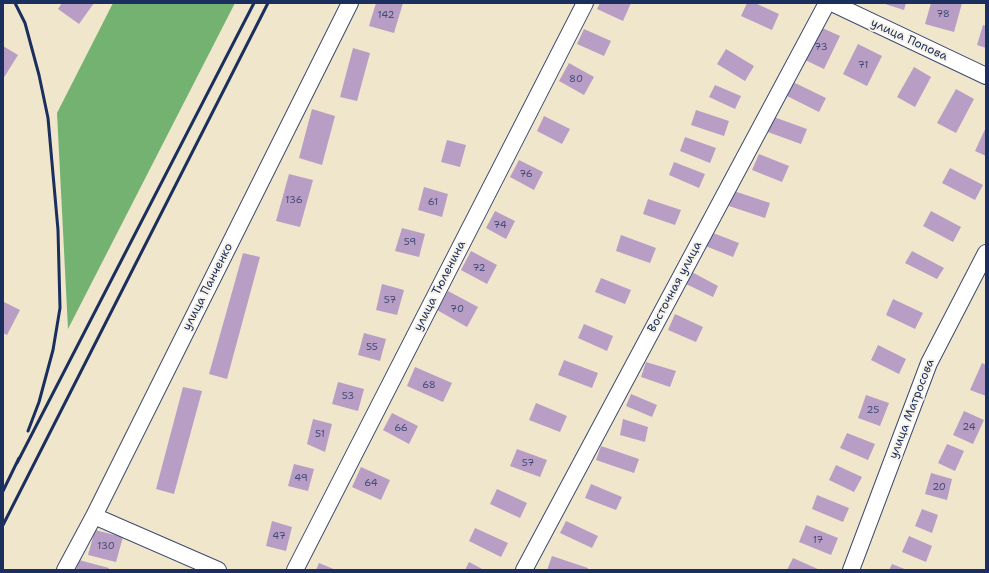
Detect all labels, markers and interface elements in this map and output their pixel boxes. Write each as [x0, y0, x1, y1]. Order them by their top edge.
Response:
house number: 78 [936, 8, 950, 20]
house number: 142 [377, 9, 395, 21]
street label: улица Попова [868, 16, 950, 64]
house number: 73 [814, 41, 828, 53]
house number: 71 [858, 59, 868, 71]
house number: 80 [569, 73, 583, 85]
house number: 76 [519, 168, 533, 180]
house number: 136 [285, 194, 303, 206]
house number: 61 [428, 196, 438, 208]
house number: 74 [493, 219, 507, 231]
house number: 59 [404, 236, 416, 248]
street label: улица Тюленина [411, 238, 469, 334]
street label: Восточная улица [645, 239, 705, 335]
street label: улица Панченко [180, 241, 236, 333]
house number: 72 [472, 262, 486, 274]
house number: 57 [384, 294, 396, 306]
house number: 70 [450, 303, 464, 315]
house number: 55 [366, 341, 378, 353]
street label: улица Матросова [886, 357, 938, 461]
house number: 68 [422, 379, 436, 391]
house number: 53 [342, 390, 354, 402]
house number: 25 [867, 404, 879, 416]
house number: 24 [962, 421, 976, 433]
house number: 66 [394, 422, 408, 434]
house number: 51 [315, 428, 325, 440]
house number: 57 [522, 457, 534, 469]
house number: 49 [294, 472, 308, 484]
house number: 64 [364, 477, 378, 489]
house number: 20 [932, 481, 946, 493]
house number: 47 [272, 530, 286, 542]
house number: 17 [813, 534, 823, 546]
house number: 130 [97, 540, 115, 552]

